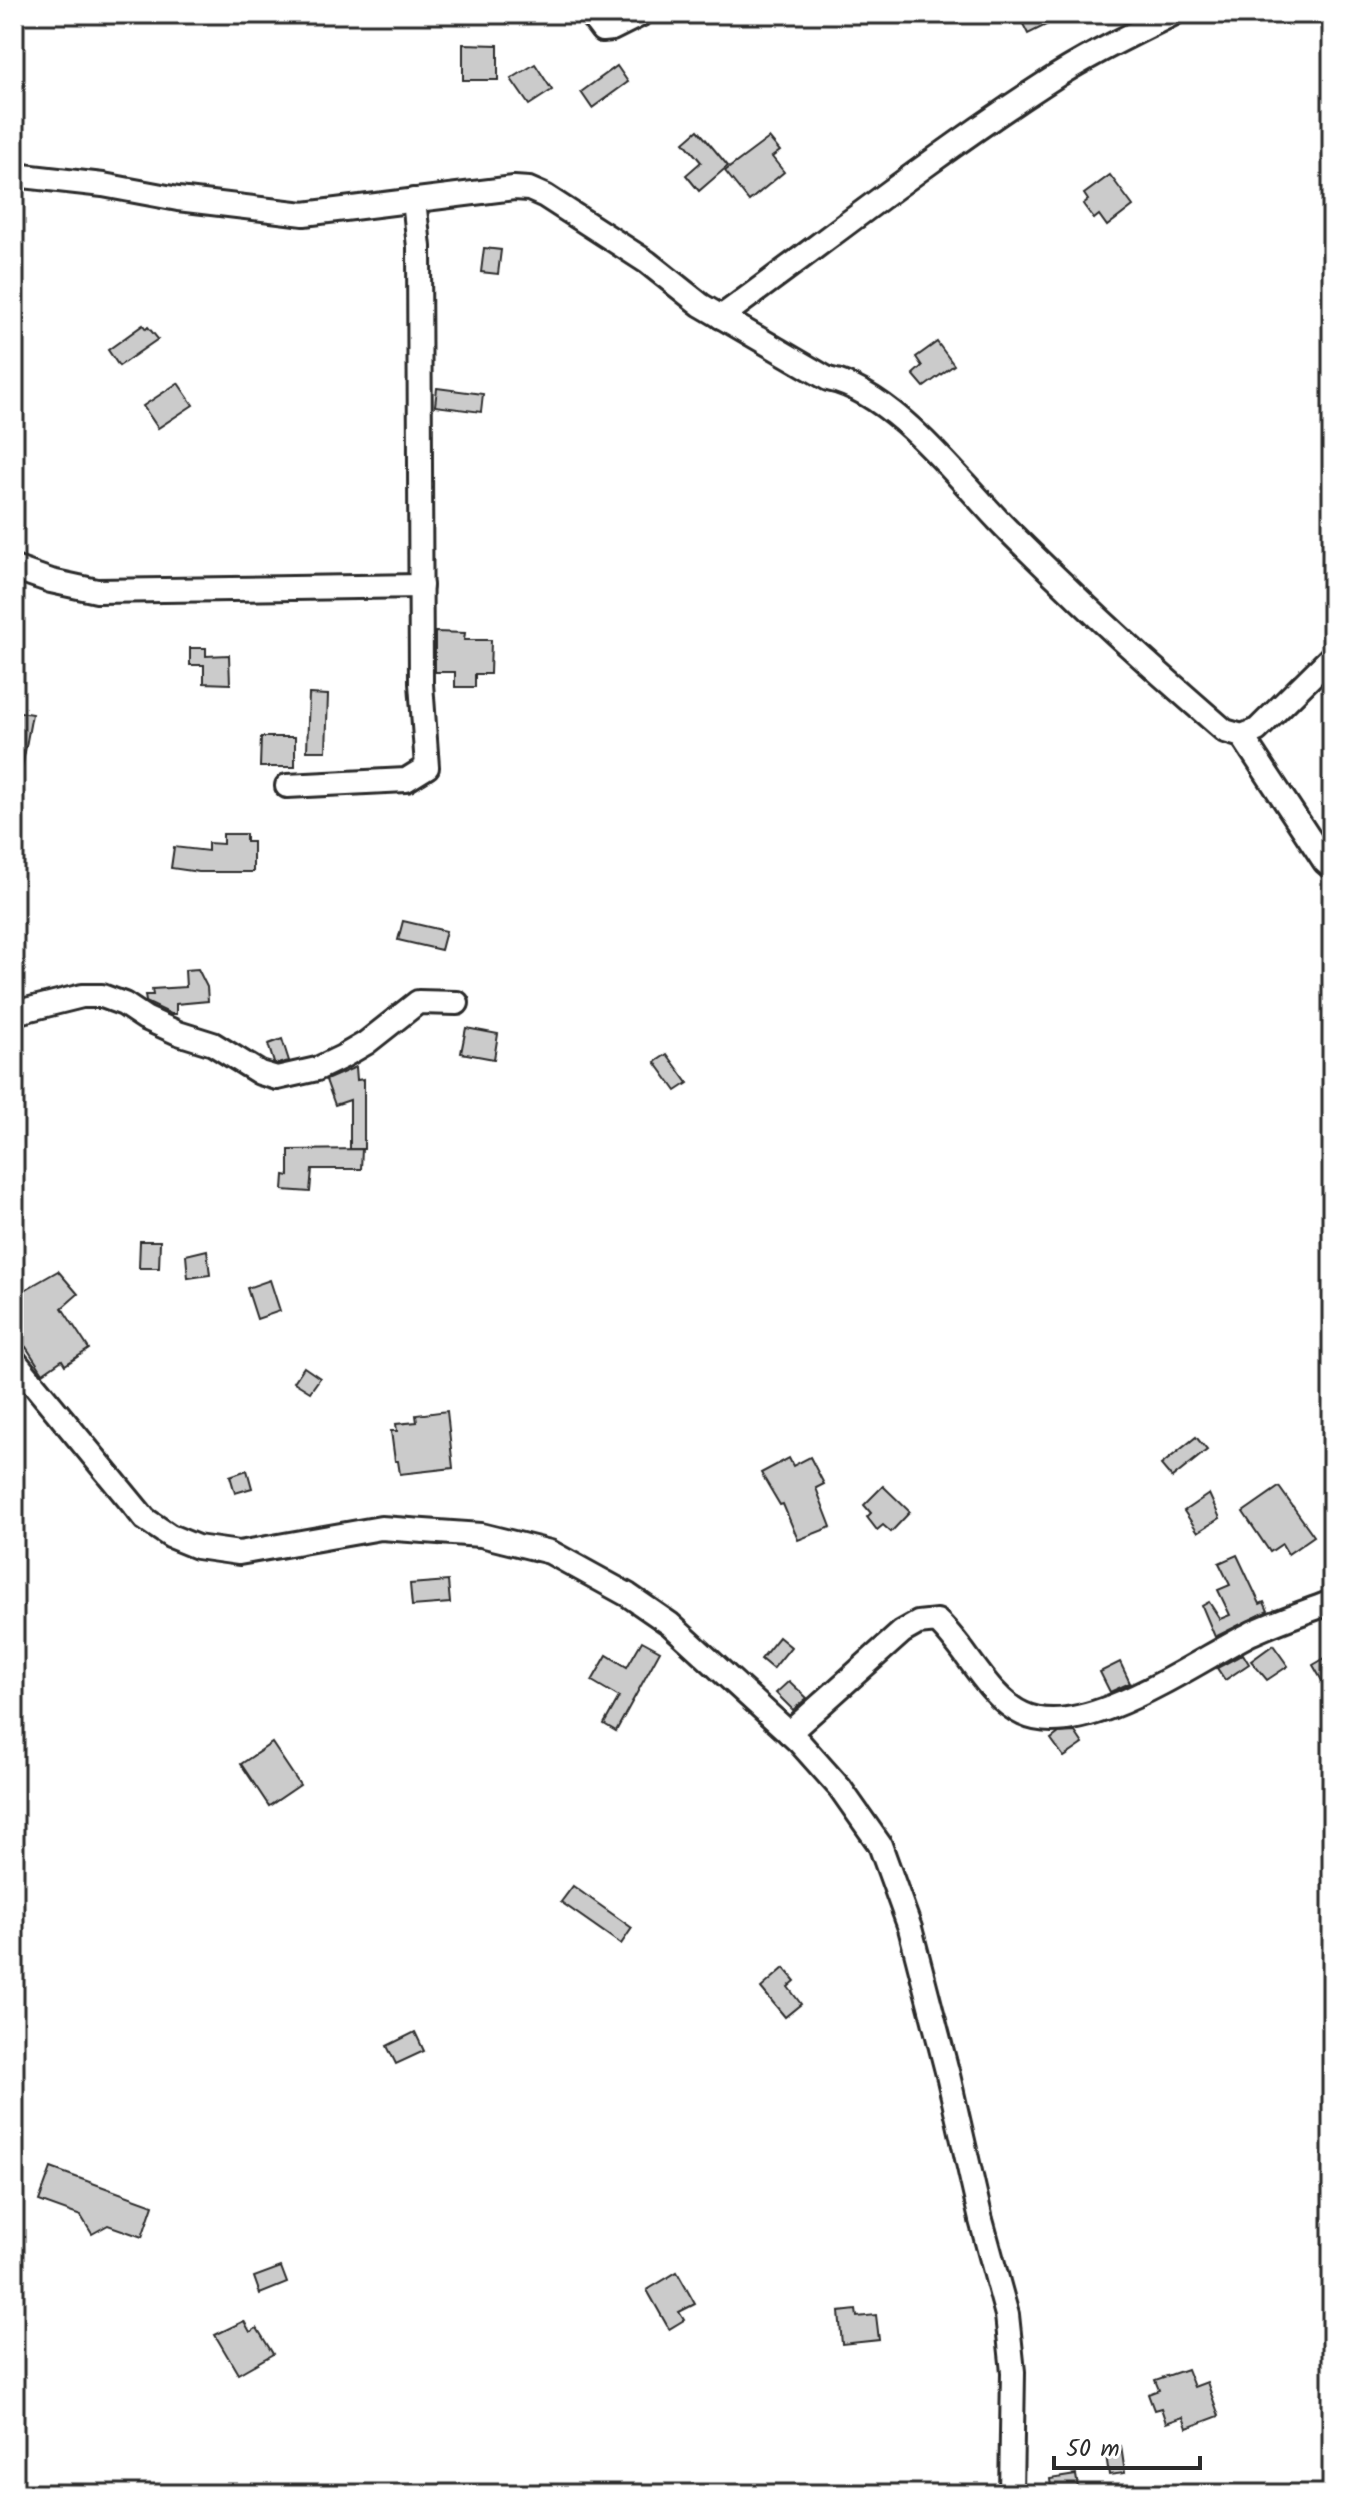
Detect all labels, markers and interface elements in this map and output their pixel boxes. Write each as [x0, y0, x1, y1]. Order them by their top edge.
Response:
scale bar [1054, 2420, 1200, 2470]
text: 50 m [1066, 2430, 1120, 2469]

